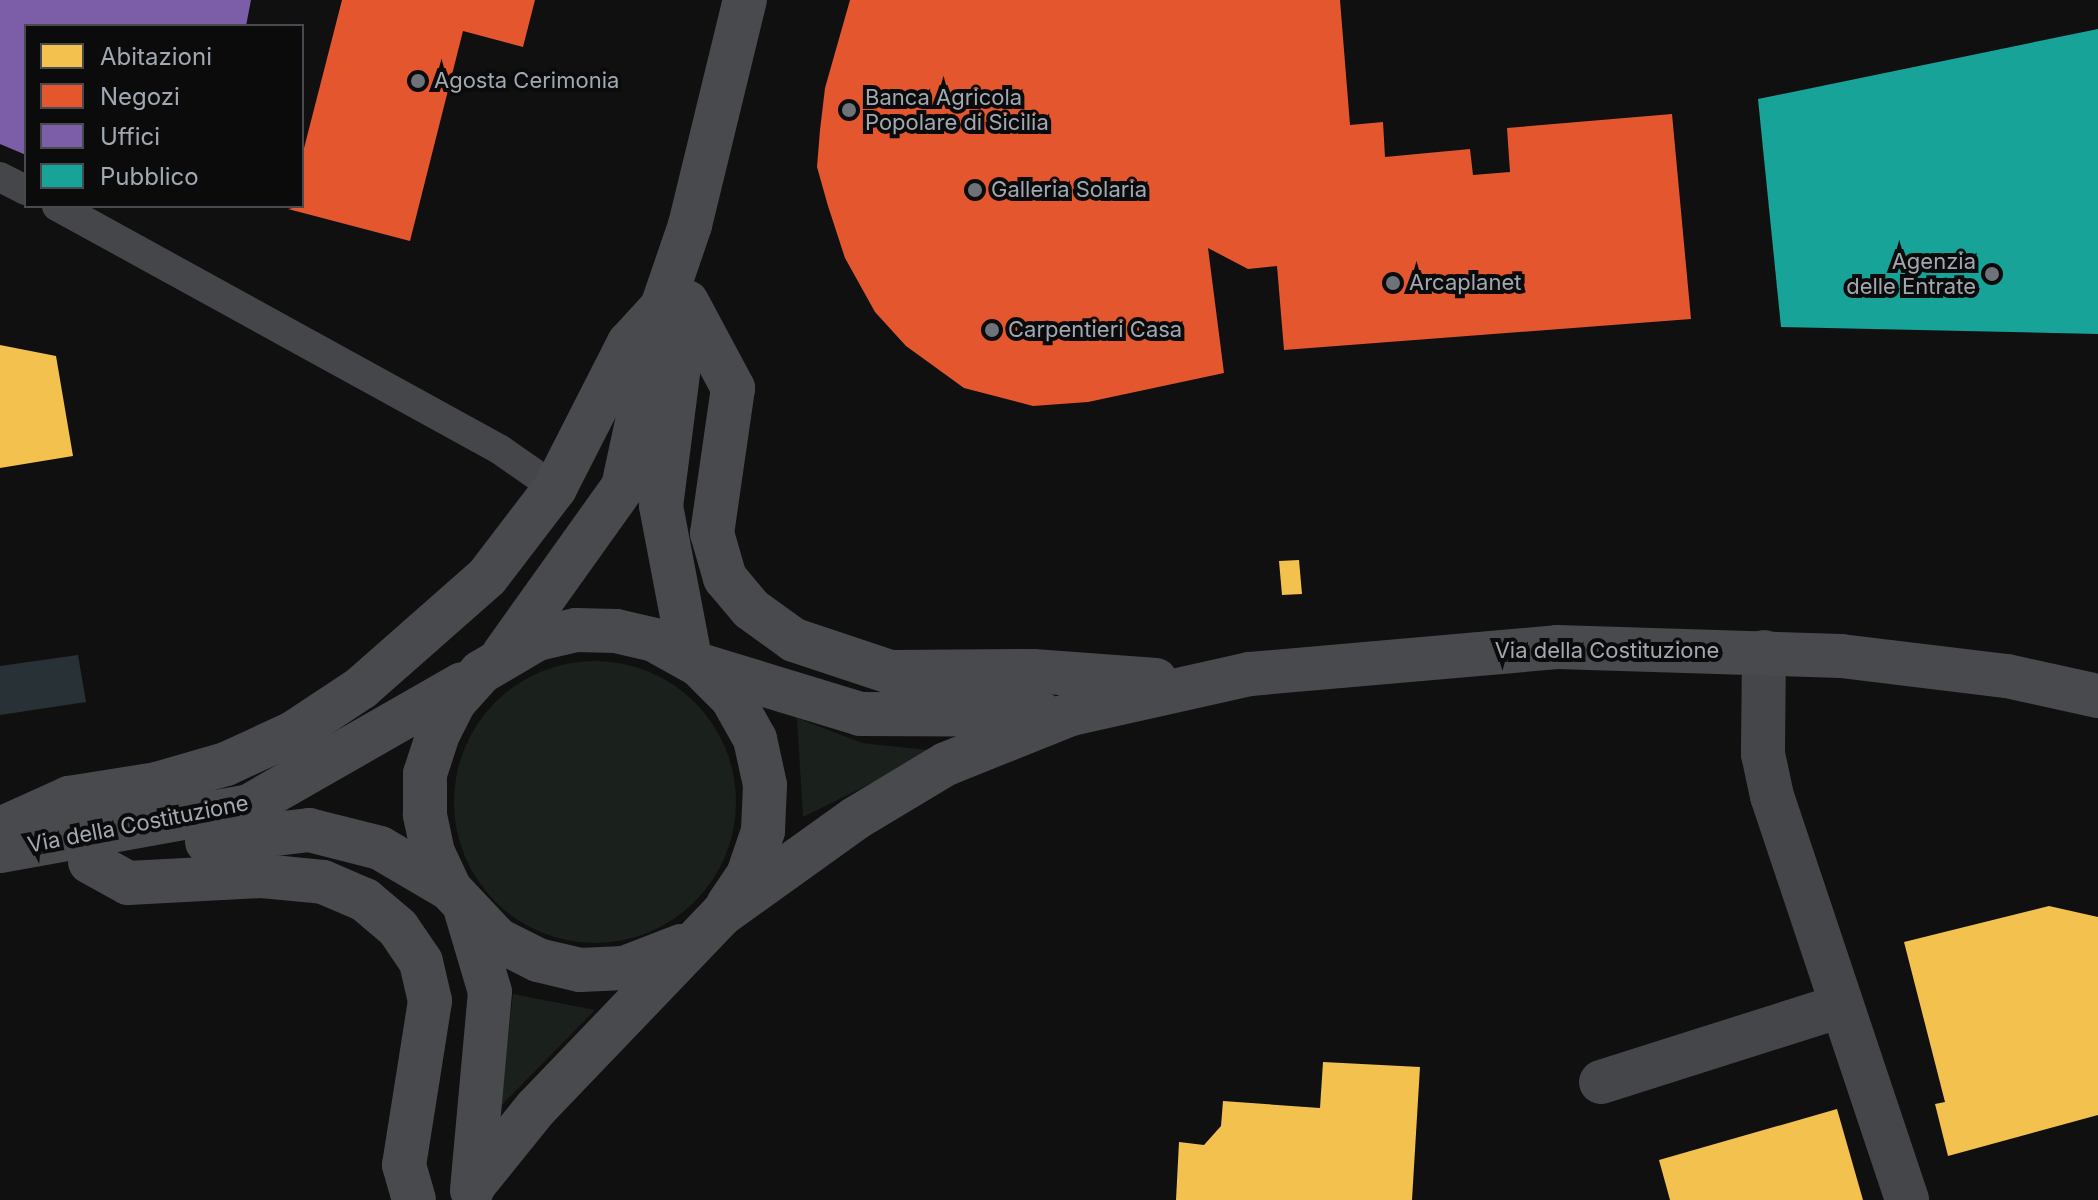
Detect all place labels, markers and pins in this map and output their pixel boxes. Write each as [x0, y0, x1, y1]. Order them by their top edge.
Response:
place label: Agosta Cerimonia [434, 68, 619, 94]
marker: Agosta Cerimonia [409, 72, 427, 90]
place label: Banca Agricola Popolare di Sicilia [865, 84, 1049, 136]
marker: Banca Agricola Popolare di Sicilia [840, 101, 858, 119]
place label: Galleria Solaria [991, 177, 1147, 203]
marker: Galleria Solaria [966, 181, 984, 199]
place label: Agenzia delle Entrate [1846, 248, 1976, 300]
marker: Agenzia delle Entrate [1983, 265, 2001, 283]
place label: Arcaplanet [1409, 270, 1521, 296]
marker: Arcaplanet [1384, 274, 1402, 292]
place label: Carpentieri Casa [1008, 317, 1182, 343]
marker: Carpentieri Casa [983, 321, 1001, 339]

